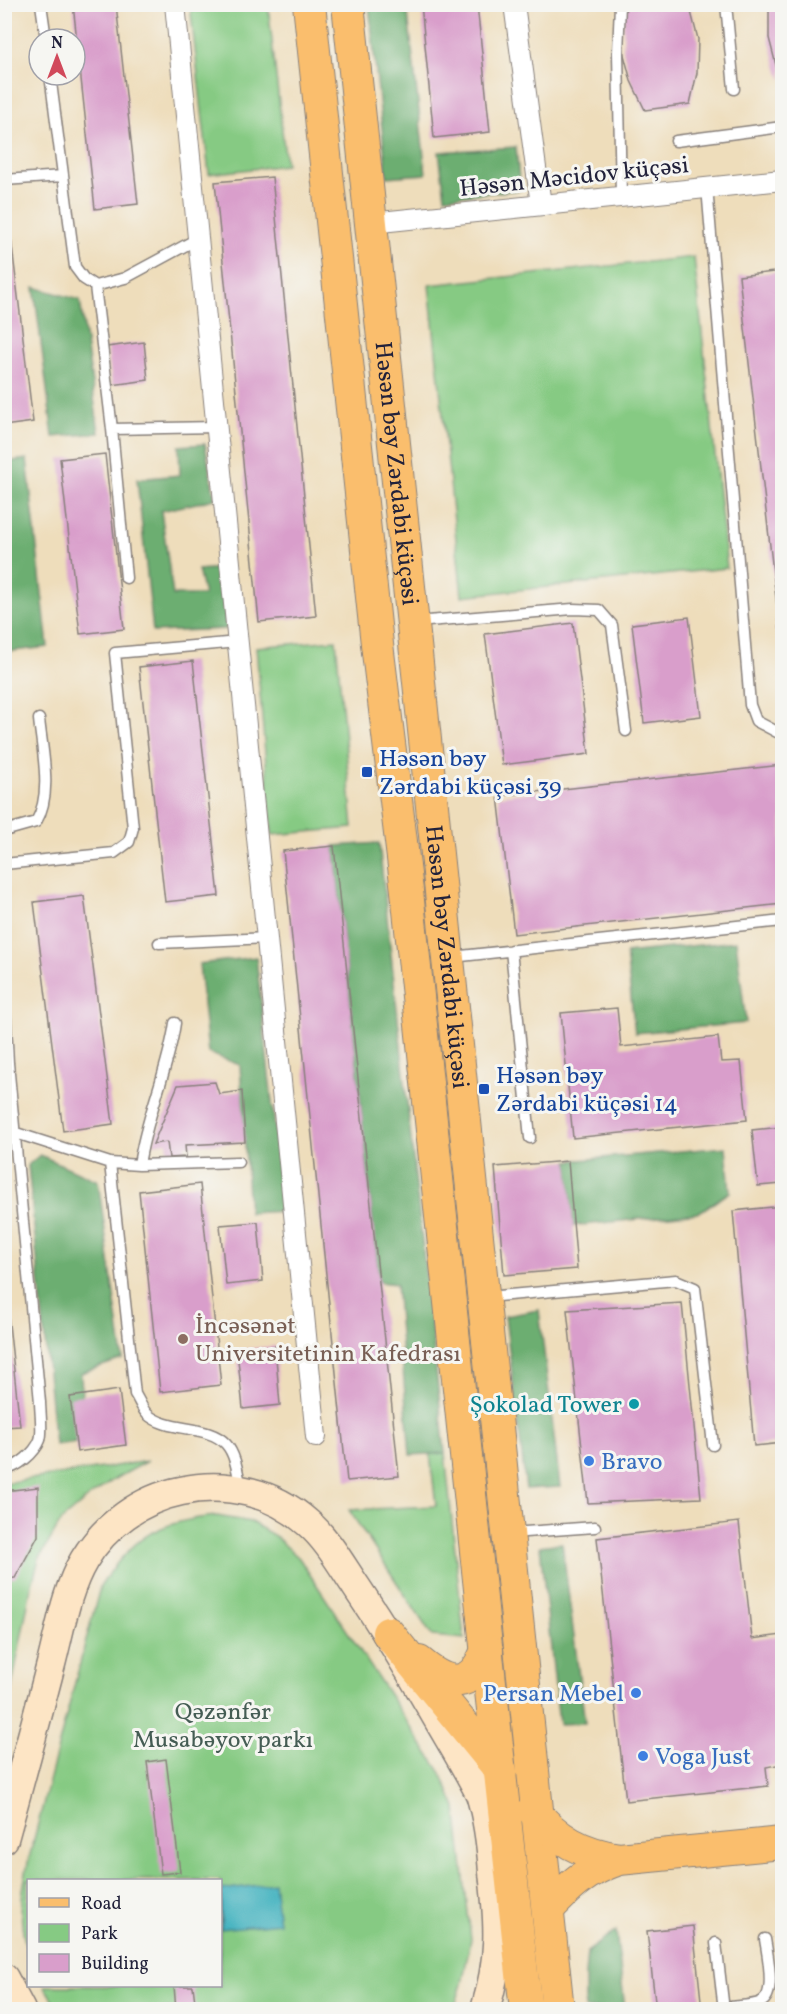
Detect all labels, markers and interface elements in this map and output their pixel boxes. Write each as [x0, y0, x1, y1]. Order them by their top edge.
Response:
north arrow [27, 27, 87, 87]
text: N [51, 33, 63, 55]
street label: Həsən Məcidov küçəsi [458, 149, 691, 207]
street label: Həsən bəy Zərdabi küçəsi [364, 340, 426, 607]
place label: Həsən bəy Zərdabi küçəsi 39 [379, 743, 562, 805]
marker: Həsən bəy Zərdabi küçəsi 39 [360, 765, 374, 779]
street label: Həsən bəy Zərdabi küçəsi [415, 823, 476, 1091]
place label: Həsən bəy Zərdabi küçəsi 14 [496, 1060, 678, 1122]
marker: Həsən bəy Zərdabi küçəsi 14 [477, 1082, 491, 1096]
place label: İncəsənət Universitetinin Kafedrası [195, 1310, 461, 1372]
marker: İncəsənət Universitetinin Kafedrası [176, 1332, 190, 1346]
place label: Şokolad Tower [470, 1389, 622, 1423]
marker: Şokolad Tower [627, 1397, 641, 1411]
place label: Bravo [601, 1446, 662, 1480]
marker: Bravo [582, 1454, 596, 1468]
place label: Persan Mebel [483, 1678, 624, 1712]
marker: Persan Mebel [629, 1686, 643, 1700]
park label: Qəzənfər Musabəyov parkı [133, 1696, 313, 1758]
place label: Voga Just [655, 1741, 751, 1775]
marker: Voga Just [636, 1749, 650, 1763]
legend [27, 1879, 222, 1987]
text: Road [81, 1892, 122, 1917]
text: Park [81, 1922, 118, 1947]
text: Building [81, 1952, 149, 1977]

